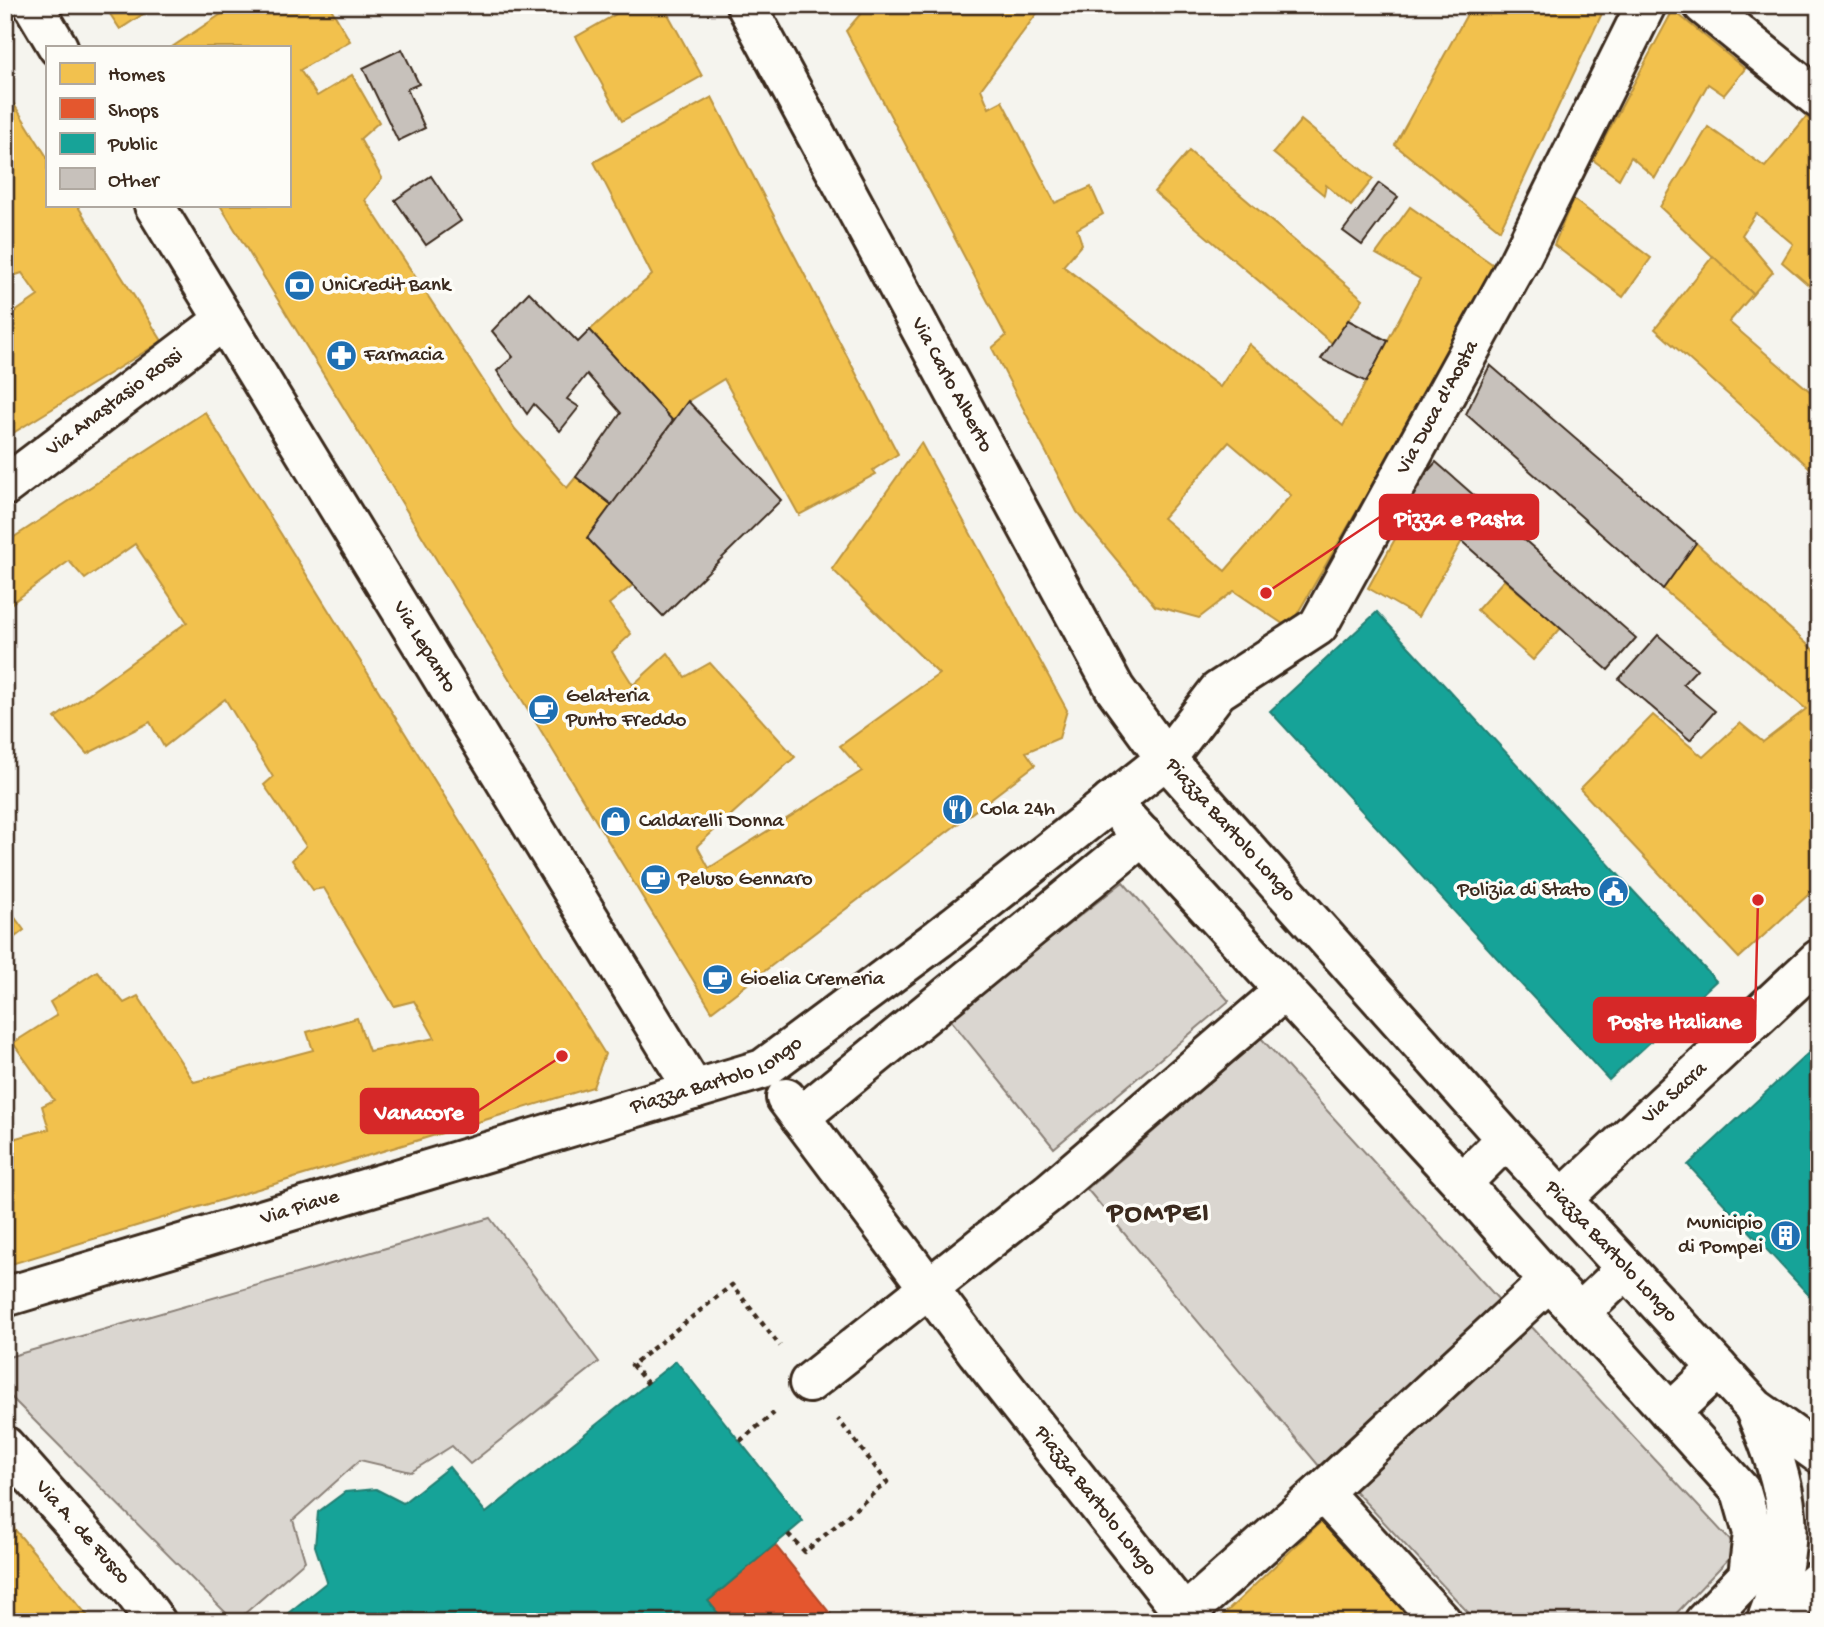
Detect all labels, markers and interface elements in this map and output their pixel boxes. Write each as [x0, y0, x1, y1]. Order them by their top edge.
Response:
legend [46, 46, 290, 206]
text: Homes [108, 64, 166, 89]
text: Shops [108, 100, 159, 125]
text: Public [107, 134, 158, 159]
text: Other [108, 170, 160, 195]
bank icon: UniCredit Bank [282, 269, 316, 303]
place label: UniCredit Bank [322, 274, 453, 299]
street label: Via Carlo Alberto [904, 312, 998, 457]
street label: Via Duca d'Aosta [1391, 335, 1486, 480]
pharmacy icon: Farmacia [324, 339, 358, 373]
street label: Via Anastasio Rossi [41, 343, 188, 463]
place label: Farmacia [363, 344, 445, 369]
callout: Pizza e Pasta [1380, 495, 1538, 539]
text: Pizza e Pasta [1392, 507, 1525, 534]
street label: Via Lepanto [386, 596, 461, 698]
place label: Gelateria Punto Freddo [565, 685, 687, 734]
cafe icon: Gelateria Punto Freddo [526, 692, 560, 726]
street label: Piazza Bartolo Longo [1159, 753, 1301, 908]
restaurant icon: Cola 24h [940, 793, 974, 827]
place label: Cola 24h [980, 798, 1055, 823]
shop icon: Caldarelli Donna [599, 805, 633, 839]
place label: Caldarelli Donna [639, 810, 785, 835]
cafe icon: Peluso Gennaro [638, 863, 672, 897]
place label: Peluso Gennaro [677, 868, 813, 893]
public building icon: Polizia di Stato [1597, 874, 1631, 908]
place label: Polizia di Stato [1457, 879, 1591, 904]
cafe icon: Gioelia Cremeria [700, 963, 734, 997]
place label: Gioelia Cremeria [740, 968, 886, 993]
callout: Poste Italiane [1594, 998, 1755, 1042]
text: Poste Italiane [1606, 1010, 1743, 1037]
street label: Piazza Bartolo Longo [627, 1031, 808, 1121]
street label: Via Sacra [1636, 1056, 1714, 1131]
callout: Vanacore [361, 1089, 478, 1133]
text: Vanacore [373, 1101, 465, 1128]
street label: Piazza Bartolo Longo [1538, 1175, 1682, 1328]
street label: Via Piave [257, 1184, 343, 1232]
district label: POMPEI [1105, 1198, 1211, 1231]
place label: Municipio di Pompei [1678, 1212, 1763, 1261]
building icon: Municipio di Pompei [1769, 1219, 1803, 1253]
street label: Piazza Bartolo Longo [1027, 1420, 1162, 1581]
street label: Via A. de Fusco [28, 1475, 135, 1590]

